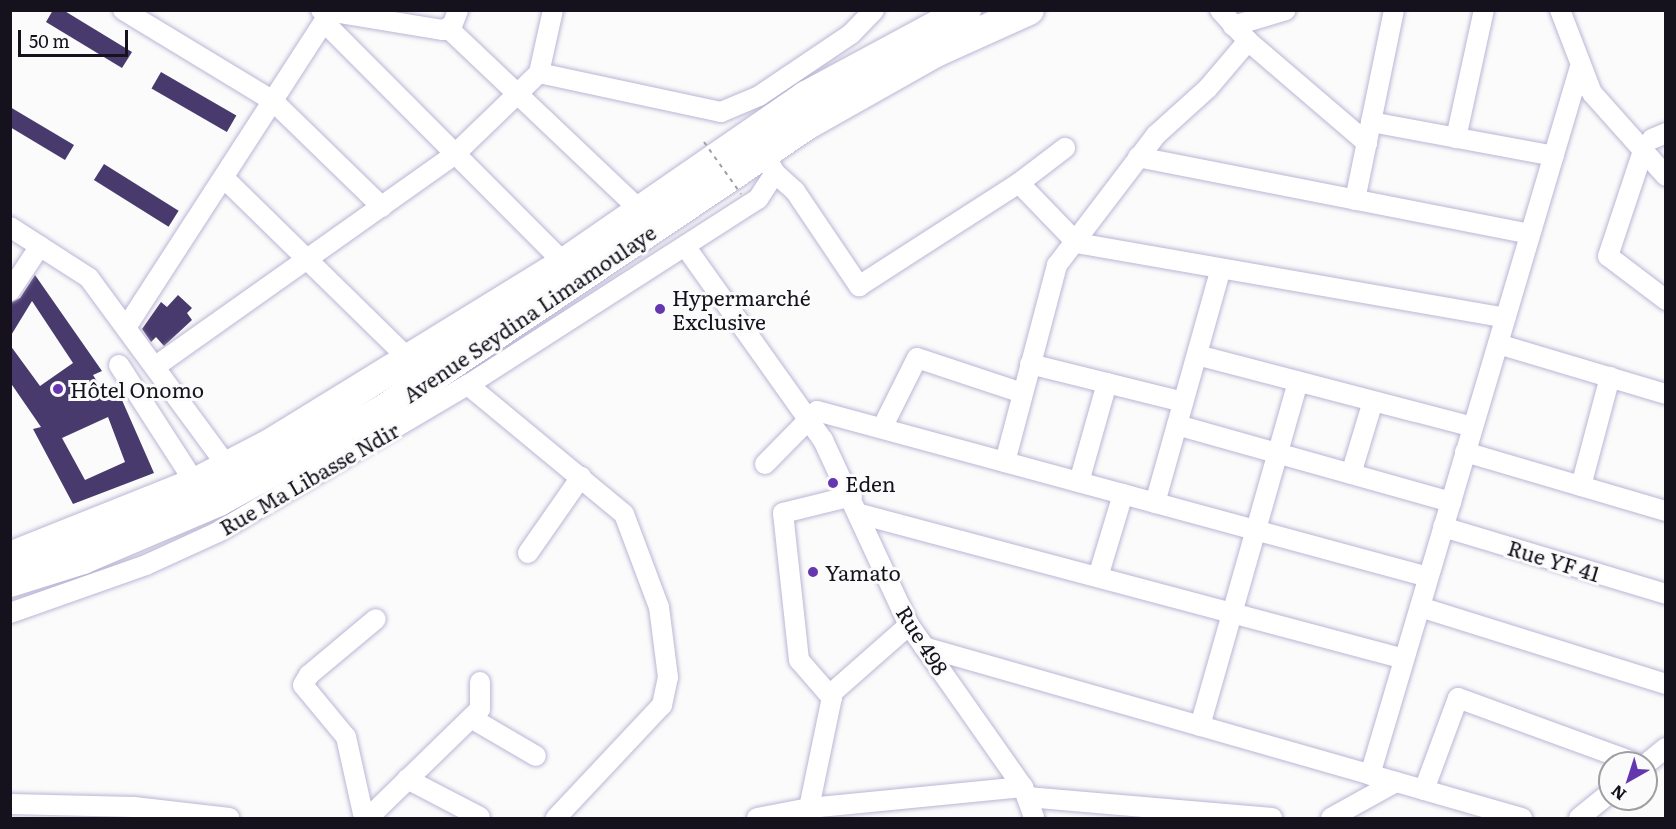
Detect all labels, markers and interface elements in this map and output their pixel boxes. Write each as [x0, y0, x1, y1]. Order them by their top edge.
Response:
scale bar [21, 18, 130, 56]
text: 50 m [29, 27, 70, 54]
street label: Avenue Seydina Limamoulaye [398, 219, 660, 407]
place label: Hypermarché Exclusive [672, 284, 811, 334]
marker: Hypermarché Exclusive [653, 302, 667, 316]
place label: Hôtel Onomo [70, 376, 204, 402]
marker: Hôtel Onomo [51, 382, 65, 396]
street label: Rue Ma Libasse Ndir [215, 416, 403, 540]
place label: Eden [845, 470, 896, 496]
marker: Eden [826, 476, 840, 490]
street label: Rue YF 41 [1505, 534, 1603, 586]
place label: Yamato [825, 559, 901, 585]
marker: Yamato [806, 565, 820, 579]
street label: Rue 498 [892, 601, 954, 679]
north arrow [1598, 751, 1658, 811]
text: N [1605, 780, 1631, 807]

